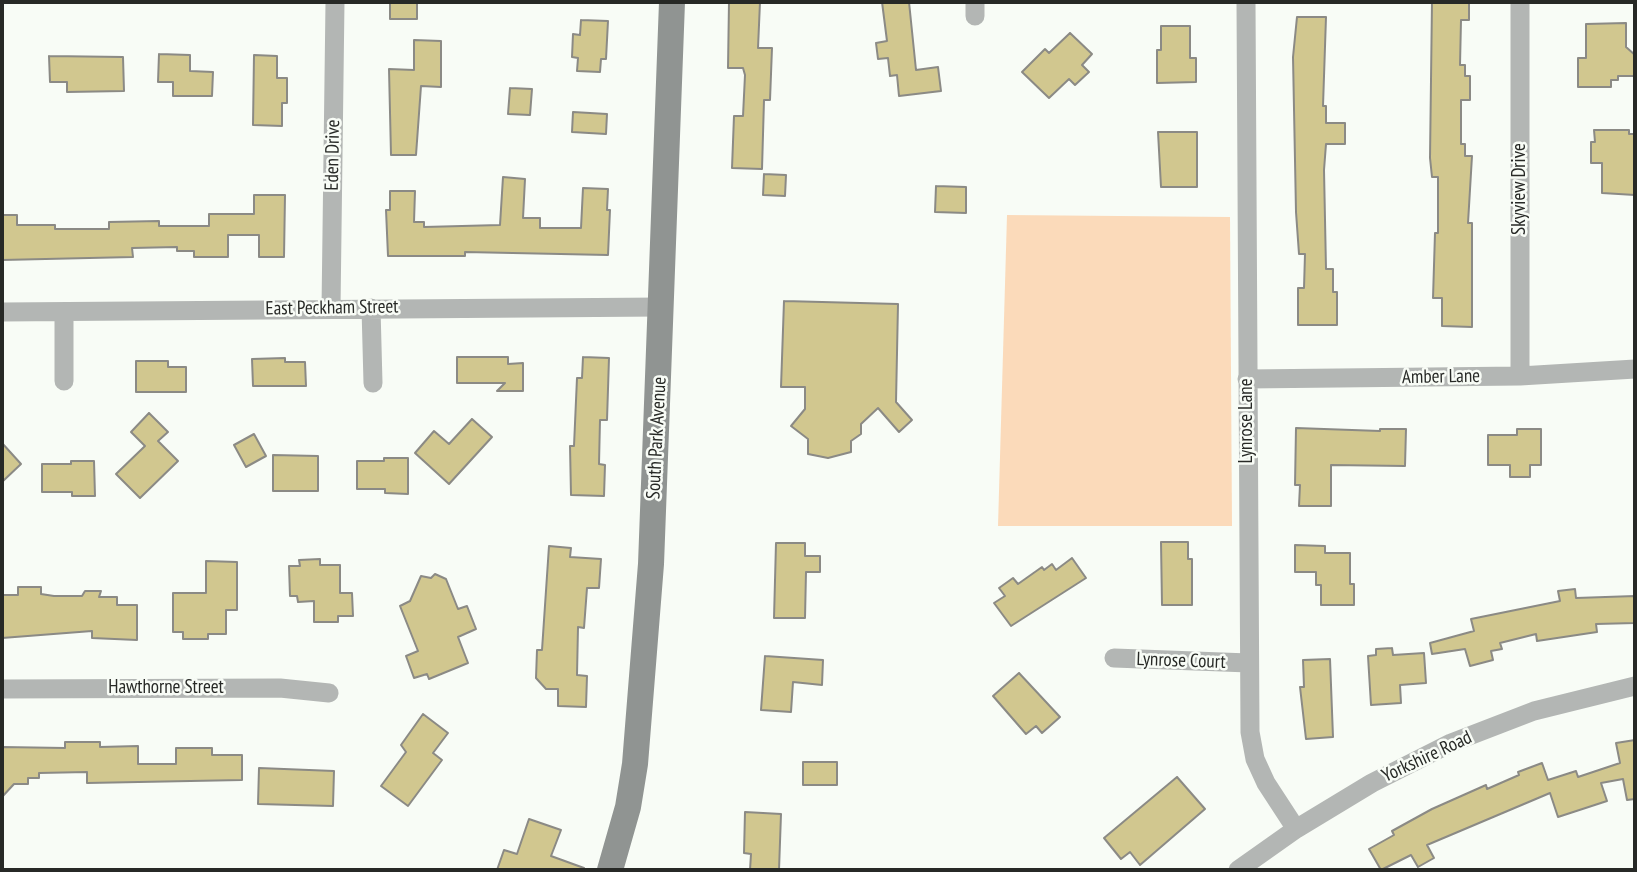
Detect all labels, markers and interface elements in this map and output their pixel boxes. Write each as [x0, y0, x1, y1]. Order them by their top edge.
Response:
street label: Eden Drive [321, 119, 345, 191]
street label: Skyview Drive [1509, 143, 1531, 235]
street label: East Peckham Street [265, 295, 399, 321]
street label: Amber Lane [1402, 365, 1480, 389]
street label: South Park Avenue [642, 376, 672, 500]
street label: Lynrose Lane [1236, 378, 1258, 464]
street label: Lynrose Court [1136, 648, 1226, 674]
street label: Hawthorne Street [108, 677, 224, 699]
street label: Yorkshire Road [1378, 726, 1476, 788]

